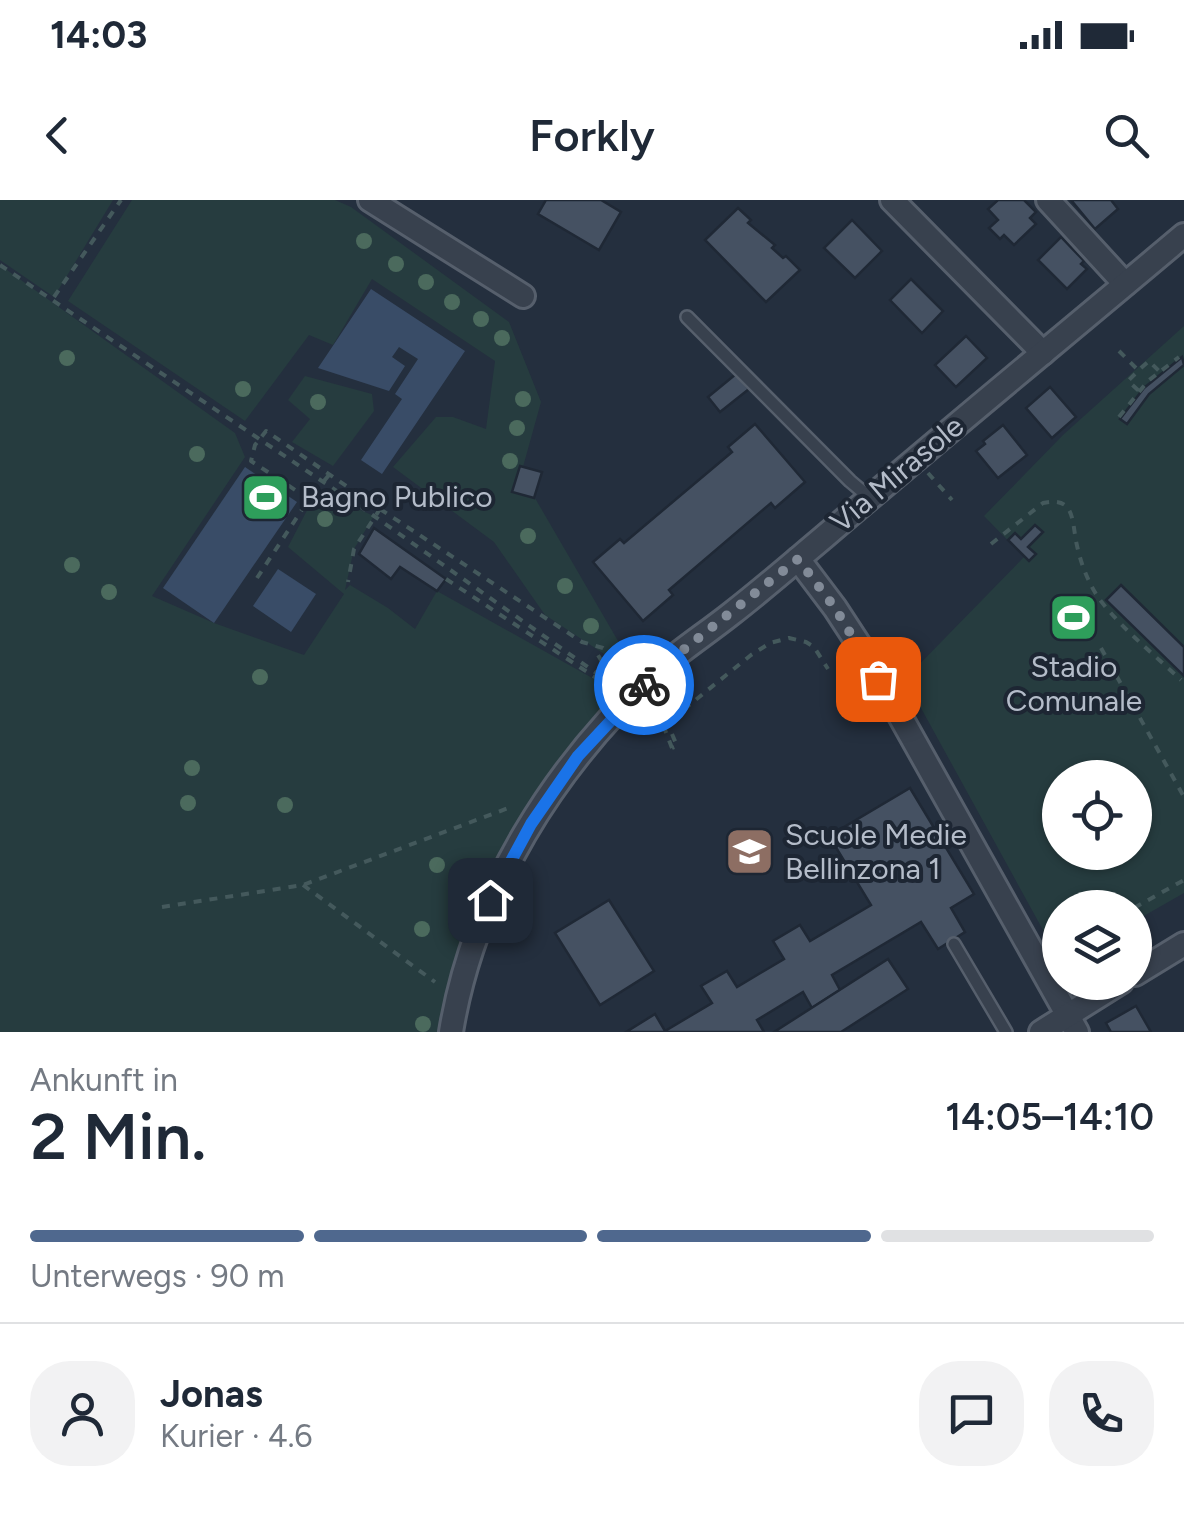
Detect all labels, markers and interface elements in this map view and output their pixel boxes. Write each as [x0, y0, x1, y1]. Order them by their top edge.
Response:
text: 14:03 [50, 12, 147, 58]
icon: back [30, 108, 85, 163]
text: Forkly [529, 108, 655, 162]
icon: search [1099, 108, 1154, 163]
street label: Via Mirasole [823, 407, 971, 540]
sports icon: Bagno Publico [240, 471, 292, 523]
place label: Bagno Publico [301, 478, 493, 515]
sports icon: Stadio Comunale [1048, 592, 1100, 644]
courier [594, 635, 694, 735]
pin [836, 637, 921, 722]
place label: Stadio Comunale [1006, 648, 1142, 719]
icon: bag [851, 652, 906, 707]
icon: bike [617, 658, 672, 713]
map controls [1042, 760, 1152, 1000]
button: locate [1042, 760, 1152, 870]
place label: Scuole Medie Bellinzona 1 [785, 816, 967, 887]
school or university icon: Scuole Medie Bellinzona 1 [724, 826, 776, 878]
pin [448, 858, 533, 943]
icon: home [463, 873, 518, 928]
button: layers [1042, 890, 1152, 1000]
text: Ankunft in [30, 1061, 178, 1099]
text: 14:05–14:10 [945, 1094, 1154, 1140]
text: 2 Min. [30, 1097, 206, 1175]
text: Unterwegs · 90 m [30, 1257, 284, 1295]
button: person [30, 1361, 135, 1466]
button: chat [919, 1361, 1024, 1466]
button: phone [1049, 1361, 1154, 1466]
text: Jonas [160, 1371, 263, 1417]
text: Kurier · 4.6 [160, 1417, 312, 1455]

